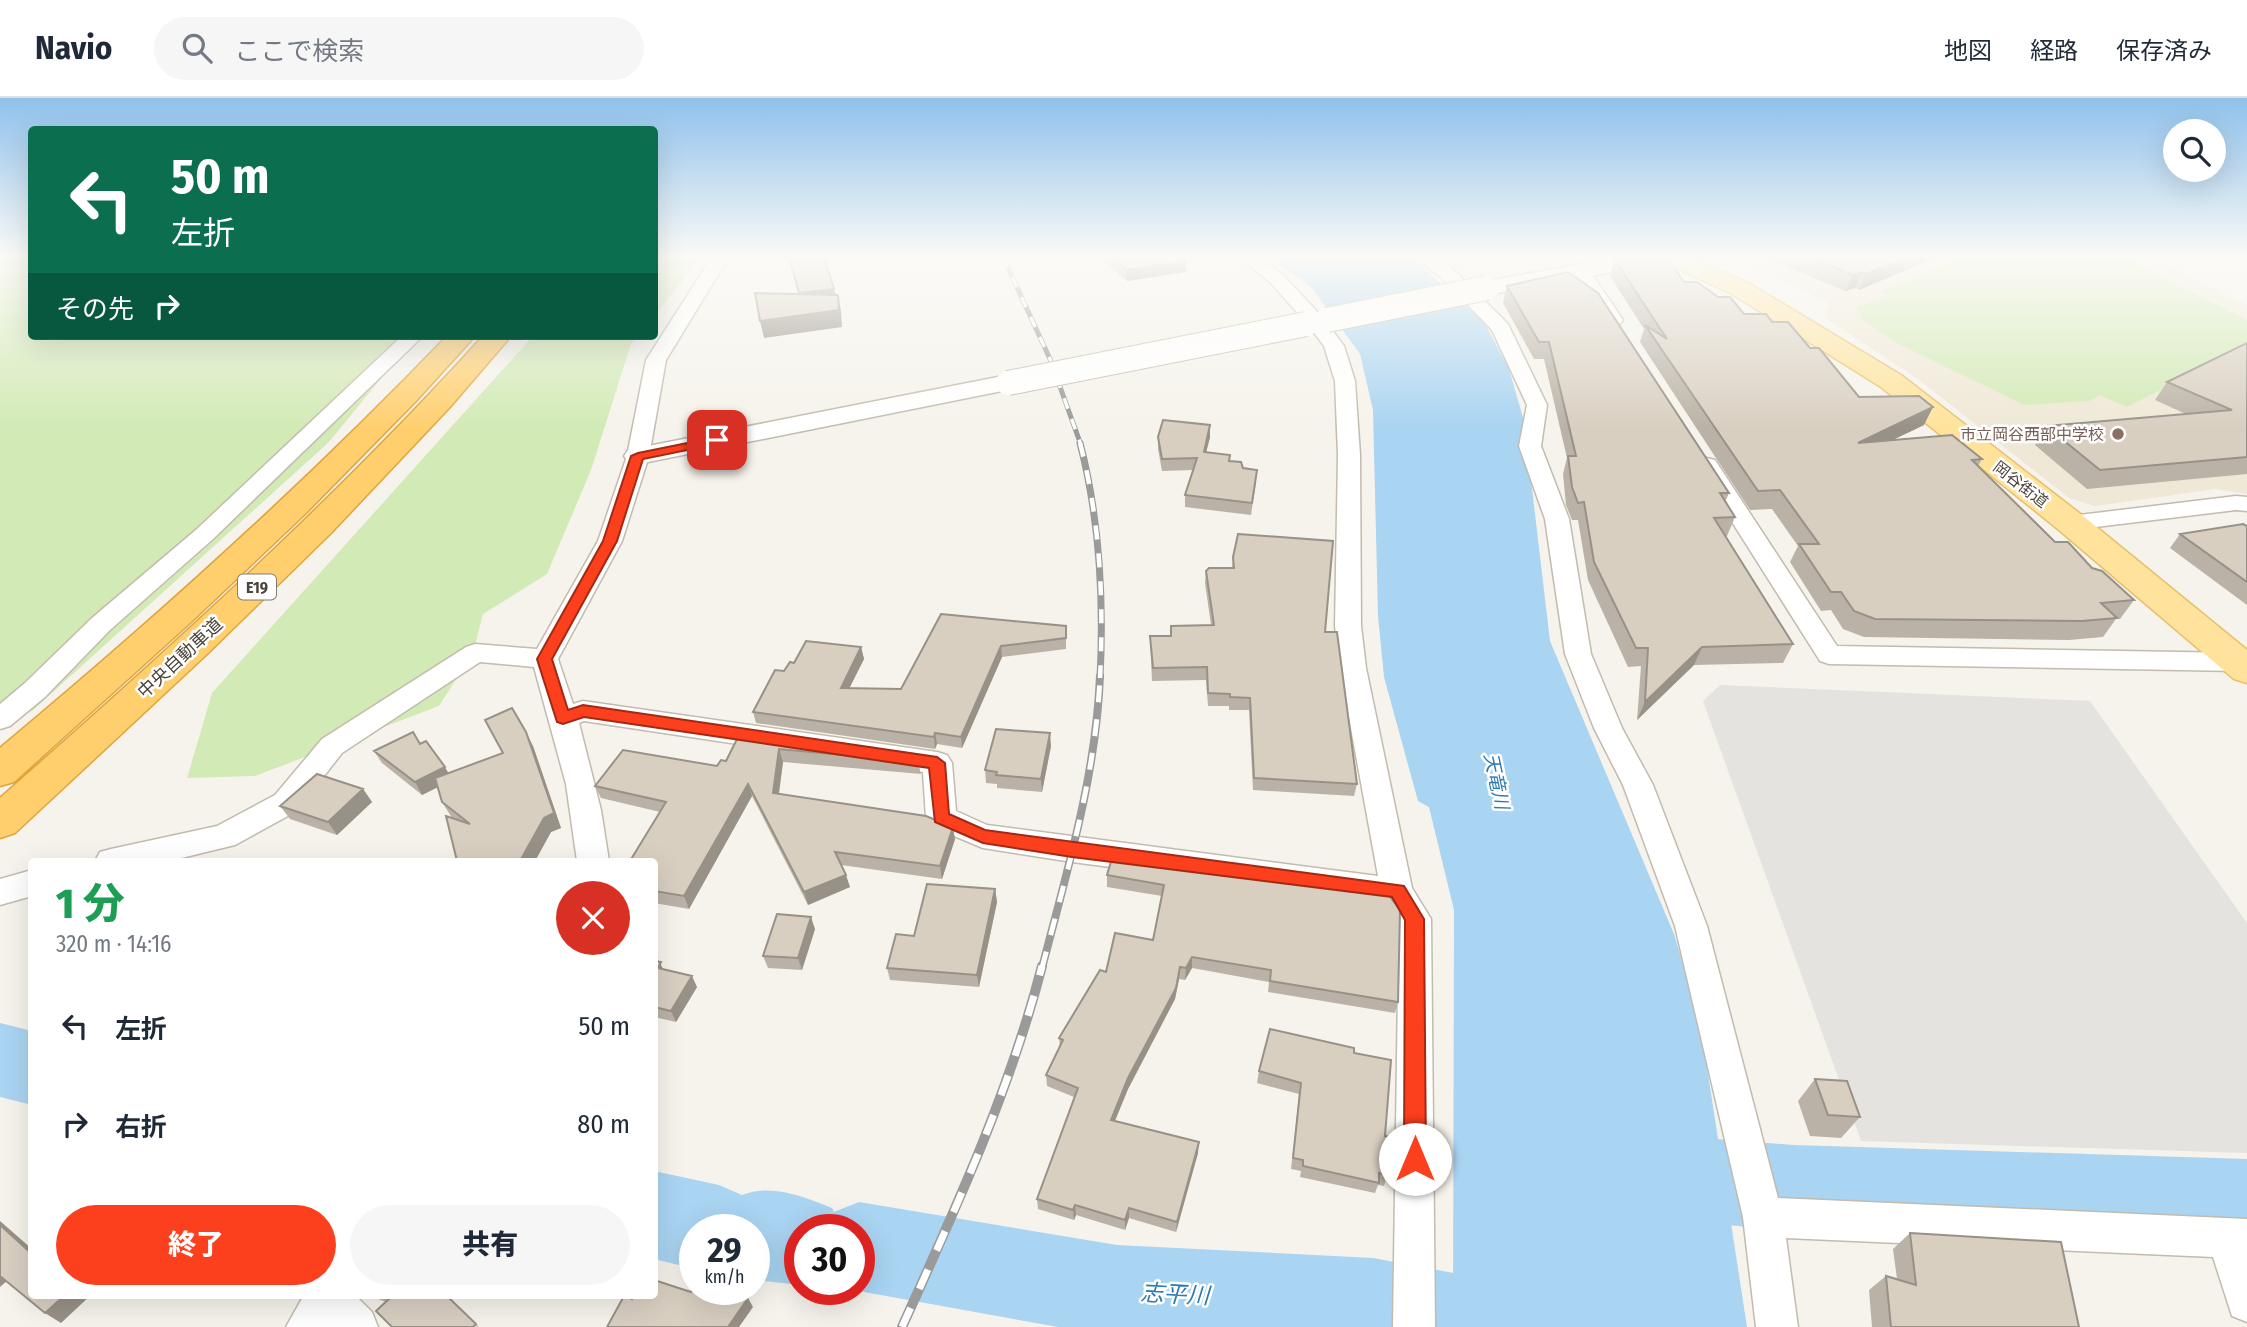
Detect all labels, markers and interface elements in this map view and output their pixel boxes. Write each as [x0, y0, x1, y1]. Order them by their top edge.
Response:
search box [154, 17, 644, 80]
text: Navio [35, 28, 112, 68]
icon: search [178, 29, 216, 67]
text: ここで検索 [234, 36, 364, 67]
text: 地図 [1944, 37, 1992, 65]
text: 経路 [2030, 37, 2078, 65]
text: 保存済み [2116, 37, 2212, 65]
map controls [2163, 119, 2226, 182]
button: search [2163, 119, 2226, 182]
text: 50 m [171, 147, 269, 206]
icon: left [56, 154, 147, 245]
text: 左折 [171, 214, 235, 252]
icon: right [148, 287, 186, 325]
text: その先 [56, 294, 134, 325]
pin [687, 410, 747, 470]
icon: arrive [698, 421, 736, 459]
place label: 市立岡谷西部中学校 [1960, 425, 2104, 444]
marker: 市立岡谷西部中学校 [2110, 426, 2126, 442]
street label: 岡谷街道 [1990, 457, 2052, 512]
road number: E19 [238, 574, 276, 600]
street label: 中央自動車道 [133, 613, 227, 703]
water label: 天竜川 [1479, 751, 1514, 813]
text: 1 分 [56, 879, 125, 929]
button: close [556, 881, 630, 955]
text: 320 m · 14:16 [56, 930, 172, 958]
icon: left [56, 1007, 94, 1045]
text: 50 m [578, 1011, 630, 1042]
text: 左折 [115, 1014, 167, 1045]
icon: right [56, 1105, 94, 1143]
text: 80 m [577, 1109, 630, 1140]
text: 右折 [115, 1112, 167, 1143]
position arrow [1378, 1122, 1452, 1196]
button: 終了 [56, 1205, 336, 1285]
button: 共有 [350, 1205, 630, 1285]
speed limit sign: 30 [784, 1214, 875, 1305]
text: 29 [707, 1229, 742, 1271]
text: km/h [704, 1266, 745, 1288]
water label: 志平川 [1140, 1278, 1213, 1310]

